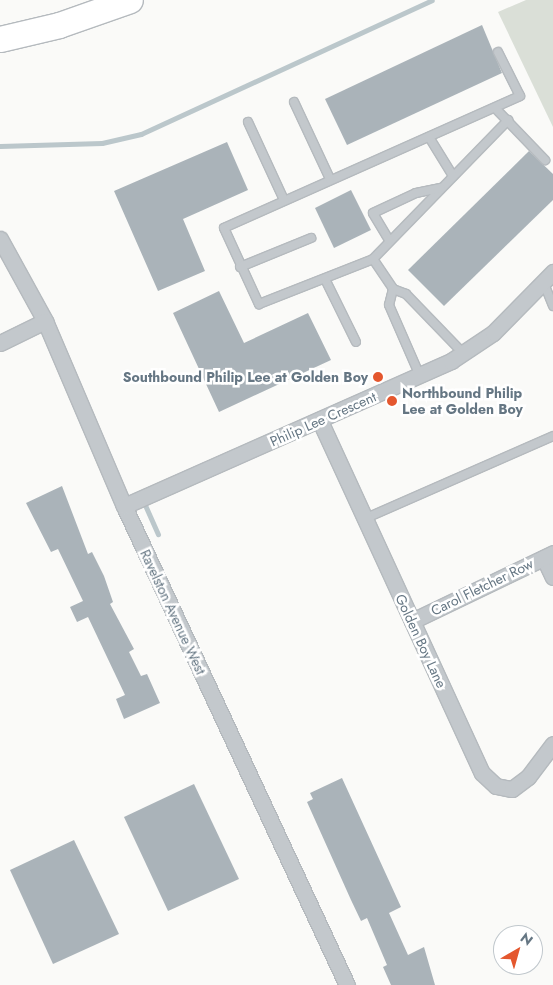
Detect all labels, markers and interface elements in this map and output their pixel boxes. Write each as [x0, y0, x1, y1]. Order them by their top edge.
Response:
place label: Southbound Philip Lee at Golden Boy [123, 369, 368, 385]
marker: Southbound Philip Lee at Golden Boy [372, 371, 384, 383]
place label: Northbound Philip Lee at Golden Boy [402, 385, 523, 418]
street label: Philip Lee Crescent [267, 388, 379, 450]
marker: Northbound Philip Lee at Golden Boy [386, 395, 398, 407]
street label: Ravelston Avenue West [137, 547, 209, 677]
street label: Carol Fletcher Row [428, 555, 536, 619]
street label: Golden Boy Lane [392, 591, 450, 691]
north arrow [493, 925, 543, 975]
text: N [516, 928, 537, 950]

